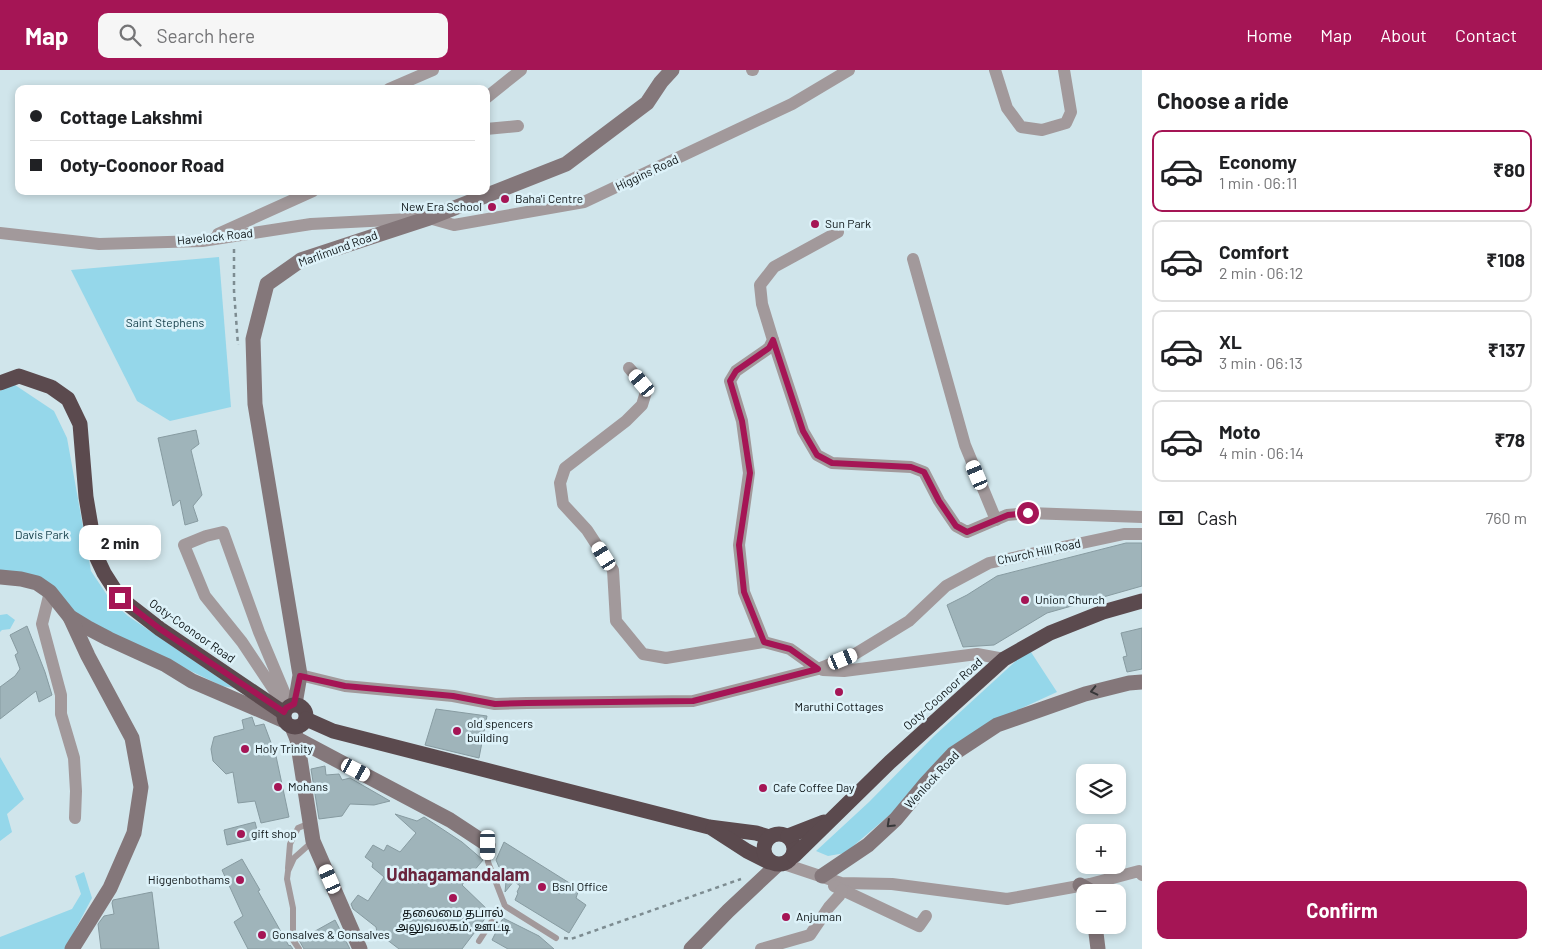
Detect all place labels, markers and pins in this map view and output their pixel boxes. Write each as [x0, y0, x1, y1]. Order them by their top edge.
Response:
place label: Baha'i Centre [515, 191, 583, 205]
marker: Baha'i Centre [499, 193, 511, 205]
place label: New Era School [401, 199, 482, 213]
marker: New Era School [486, 201, 498, 213]
place label: Sun Park [825, 216, 871, 230]
marker: Sun Park [809, 218, 821, 230]
place label: Union Church [1035, 592, 1105, 606]
marker: Union Church [1019, 594, 1031, 606]
marker: Maruthi Cottages [833, 686, 845, 698]
place label: Maruthi Cottages [795, 699, 884, 713]
place label: old spencers building [467, 716, 533, 744]
marker: old spencers building [451, 725, 463, 737]
place label: Holy Trinity [255, 741, 314, 755]
marker: Holy Trinity [239, 743, 251, 755]
place label: Mohans [288, 779, 328, 793]
place label: Cafe Coffee Day [773, 780, 855, 794]
marker: Mohans [272, 781, 284, 793]
marker: Cafe Coffee Day [757, 782, 769, 794]
place label: gift shop [251, 826, 297, 840]
marker: gift shop [235, 828, 247, 840]
place label: Higgenbothams [148, 872, 230, 886]
marker: Higgenbothams [234, 874, 246, 886]
place label: Bsnl Office [552, 879, 608, 893]
marker: Bsnl Office [536, 881, 548, 893]
marker: தலைமை தபால் அலுவலகம், ஊட்டி [447, 892, 459, 904]
place label: தலைமை தபால் அலுவலகம், ஊட்டி [395, 905, 511, 935]
place label: Anjuman [796, 909, 842, 923]
marker: Anjuman [780, 911, 792, 923]
place label: Gonsalves & Gonsalves [272, 927, 390, 941]
marker: Gonsalves & Gonsalves [256, 929, 268, 941]

